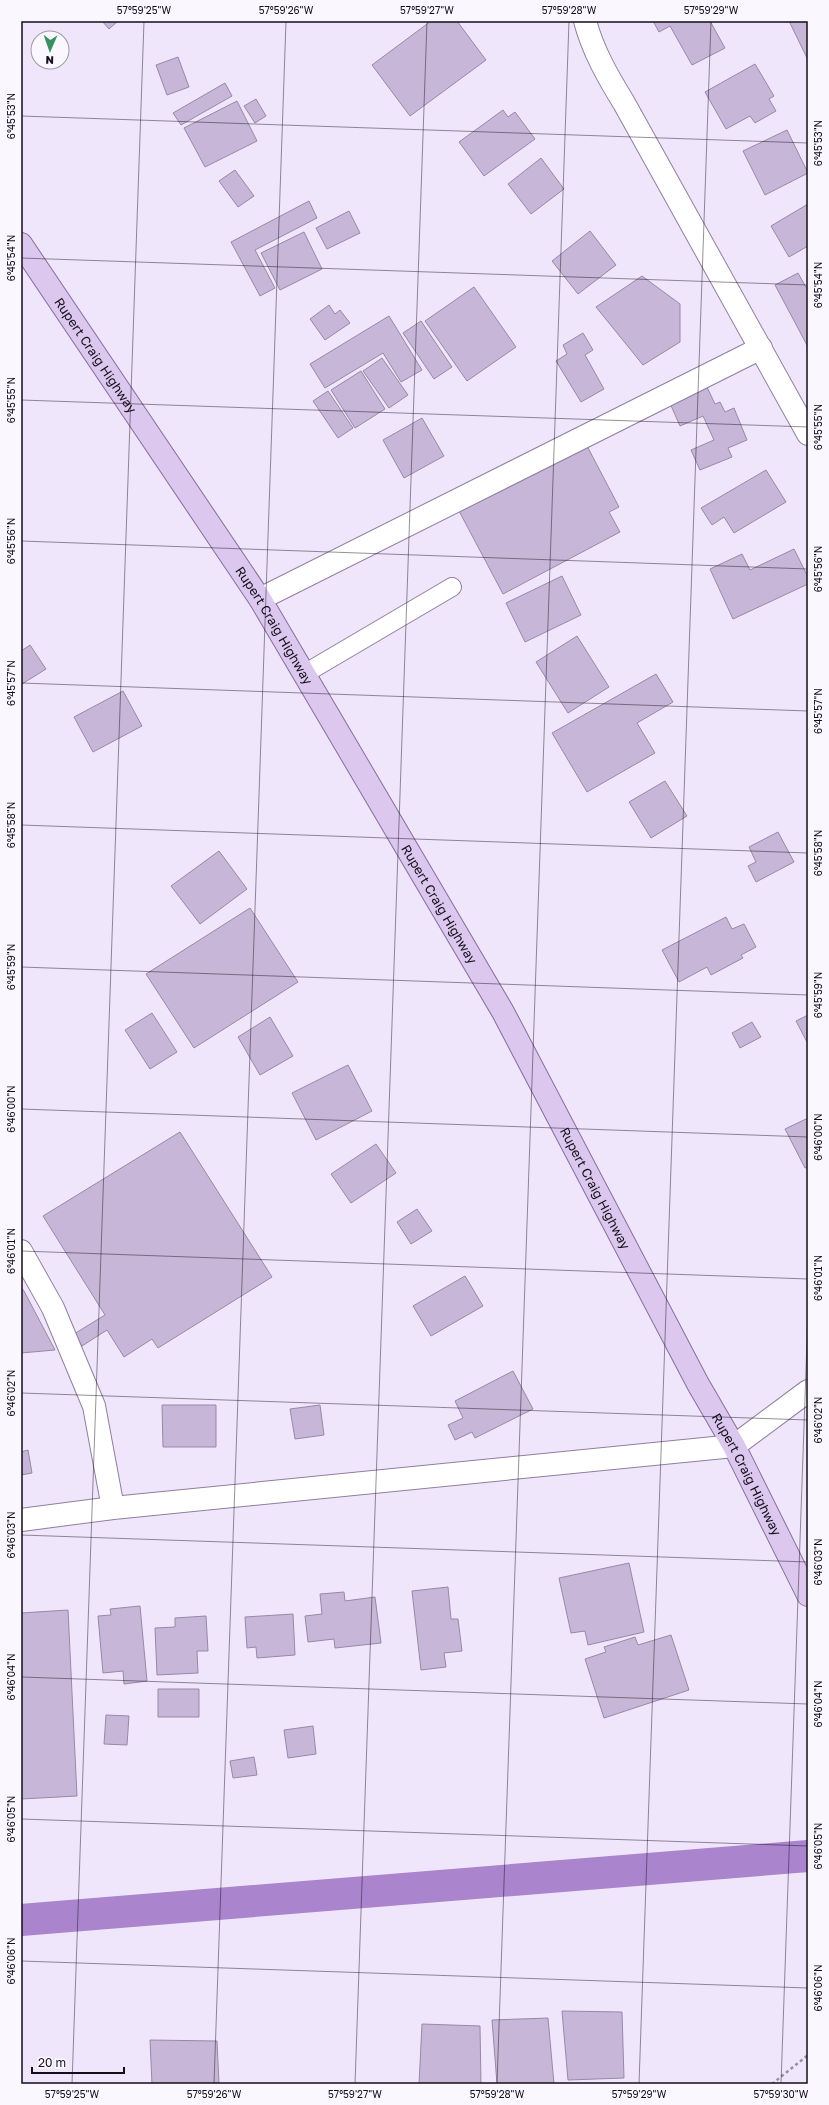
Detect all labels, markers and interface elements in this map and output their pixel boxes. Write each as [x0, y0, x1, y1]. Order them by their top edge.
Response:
text: 57°59'25"W [117, 4, 172, 16]
text: 57°59'26"W [259, 4, 314, 16]
text: 57°59'27"W [400, 4, 454, 16]
text: 57°59'28"W [542, 4, 597, 16]
text: 57°59'29"W [684, 4, 739, 16]
north arrow [30, 30, 70, 70]
text: N [45, 54, 54, 67]
text: 6°45'53"N [5, 93, 17, 139]
text: 6°45'53"N [812, 120, 824, 166]
text: 6°45'54"N [5, 235, 17, 281]
text: 6°45'54"N [812, 262, 824, 308]
street label: Rupert Craig Highway [51, 294, 141, 416]
text: 6°45'55"N [5, 377, 17, 423]
text: 6°45'55"N [812, 404, 824, 450]
text: 6°45'56"N [5, 518, 17, 564]
text: 6°45'56"N [812, 546, 824, 592]
street label: Rupert Craig Highway [232, 563, 317, 688]
text: 6°45'57"N [5, 660, 17, 706]
text: 6°45'57"N [812, 688, 824, 734]
text: 6°45'58"N [5, 802, 17, 848]
text: 6°45'58"N [812, 830, 824, 876]
street label: Rupert Craig Highway [398, 842, 481, 967]
text: 6°45'59"N [5, 944, 17, 990]
text: 6°45'59"N [812, 972, 824, 1018]
text: 6°46'00"N [5, 1085, 17, 1133]
text: 6°46'00"N [812, 1113, 824, 1161]
street label: Rupert Craig Highway [557, 1124, 634, 1253]
text: 6°46'01"N [5, 1228, 17, 1274]
text: 6°46'01"N [812, 1255, 824, 1301]
text: 6°46'02"N [5, 1370, 17, 1416]
text: 6°46'02"N [812, 1397, 824, 1443]
street label: Rupert Craig Highway [709, 1410, 786, 1539]
text: 6°46'03"N [5, 1512, 17, 1558]
text: 6°46'03"N [812, 1539, 824, 1585]
text: 6°46'04"N [5, 1653, 17, 1701]
text: 6°46'04"N [812, 1680, 824, 1728]
text: 6°46'05"N [5, 1796, 17, 1842]
text: 6°46'05"N [812, 1823, 824, 1869]
text: 6°46'06"N [5, 1937, 17, 1985]
text: 6°46'06"N [812, 1964, 824, 2012]
scale bar [32, 2049, 124, 2075]
text: 20 m [38, 2055, 66, 2070]
text: 57°59'25"W [45, 2088, 100, 2100]
text: 57°59'26"W [187, 2088, 242, 2100]
text: 57°59'27"W [328, 2088, 382, 2100]
text: 57°59'28"W [470, 2088, 525, 2100]
text: 57°59'29"W [612, 2088, 667, 2100]
text: 57°59'30"W [754, 2088, 809, 2100]

